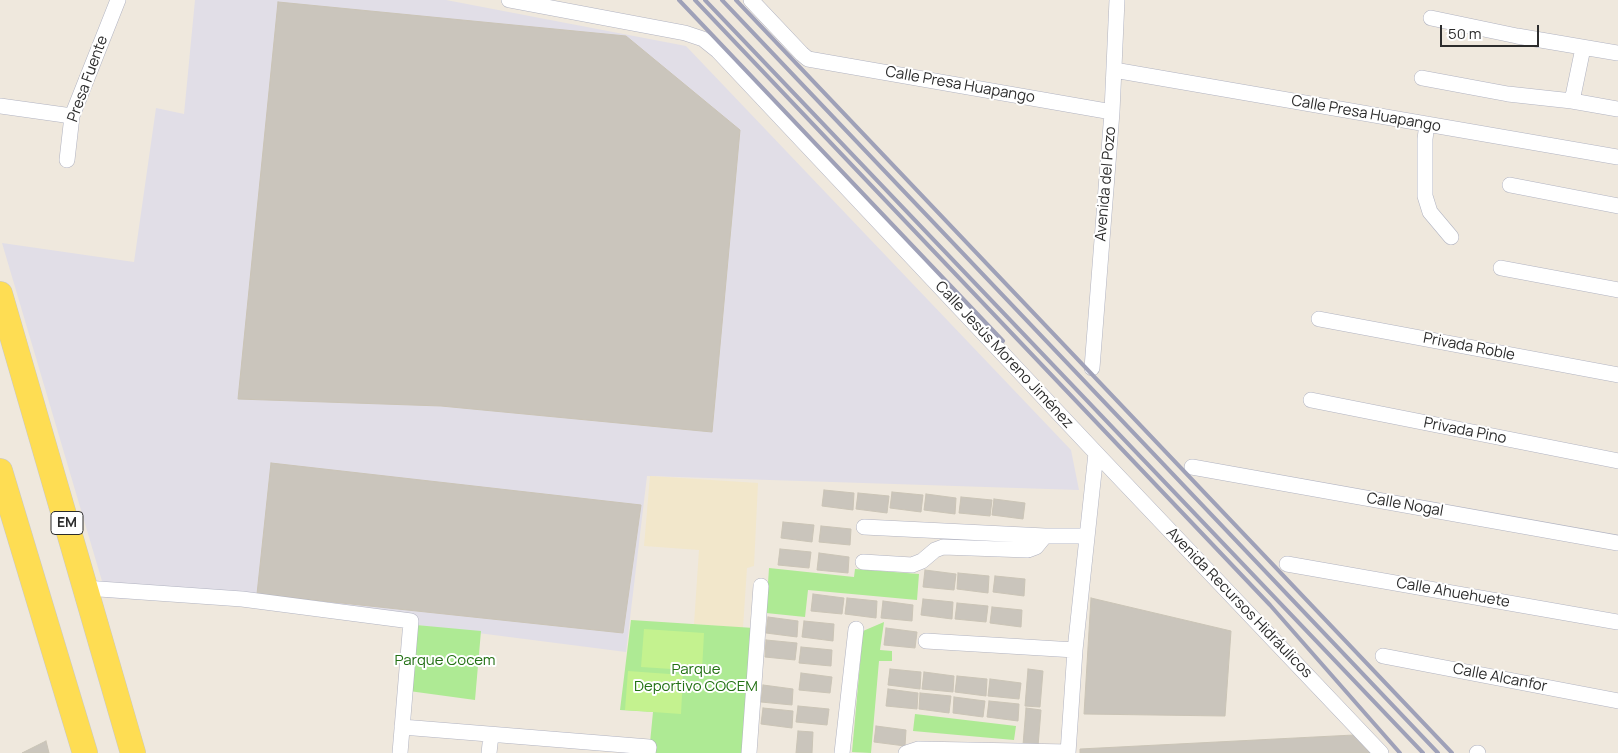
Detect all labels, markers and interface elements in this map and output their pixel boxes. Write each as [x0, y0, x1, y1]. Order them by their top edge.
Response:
scale bar [1443, 15, 1542, 47]
text: 50 m [1448, 23, 1482, 44]
street label: Presa Fuente [64, 33, 112, 125]
street label: Calle Presa Huapango [884, 63, 1036, 107]
street label: Calle Presa Huapango [1290, 92, 1442, 136]
street label: Avenida del Pozo [1092, 126, 1120, 242]
street label: Calle Jesús Moreno Jiménez [931, 278, 1077, 432]
street label: Privada Roble [1422, 329, 1516, 365]
street label: Privada Pino [1422, 414, 1508, 448]
street label: Calle Nogal [1365, 489, 1445, 521]
road number: EM [51, 512, 83, 534]
street label: Avenida Recursos Hidráulicos [1162, 524, 1316, 682]
street label: Calle Ahuehuete [1395, 574, 1511, 612]
park label: Parque Cocem [395, 652, 495, 670]
street label: Calle Alcanfor [1451, 660, 1549, 696]
park label: Parque Deportivo COCEM [634, 661, 758, 696]

